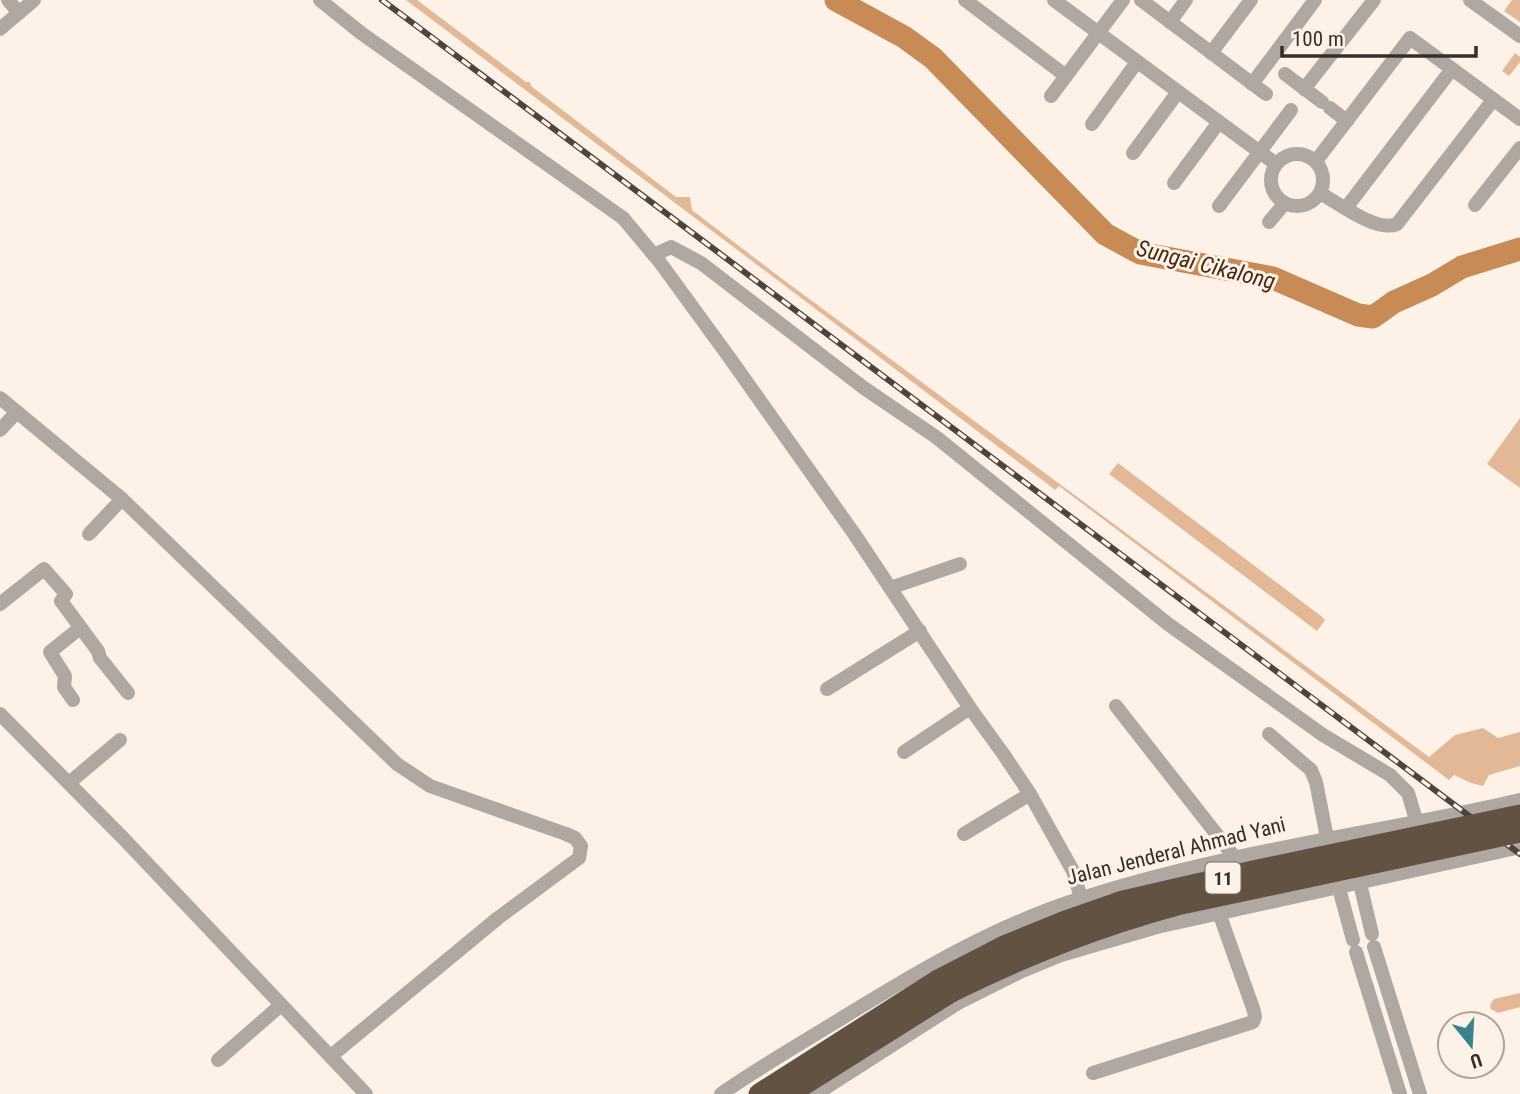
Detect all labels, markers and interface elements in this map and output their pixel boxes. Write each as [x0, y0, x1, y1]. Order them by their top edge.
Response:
scale bar [1282, 14, 1476, 58]
text: 100 m [1292, 27, 1344, 51]
water label: Sungai Cikalong [1134, 235, 1278, 295]
street label: Jalan Jenderal Ahmad Yani [1064, 812, 1288, 890]
road number: 11 [1206, 862, 1240, 894]
north arrow [1436, 1010, 1506, 1080]
text: U [1467, 1048, 1485, 1073]

